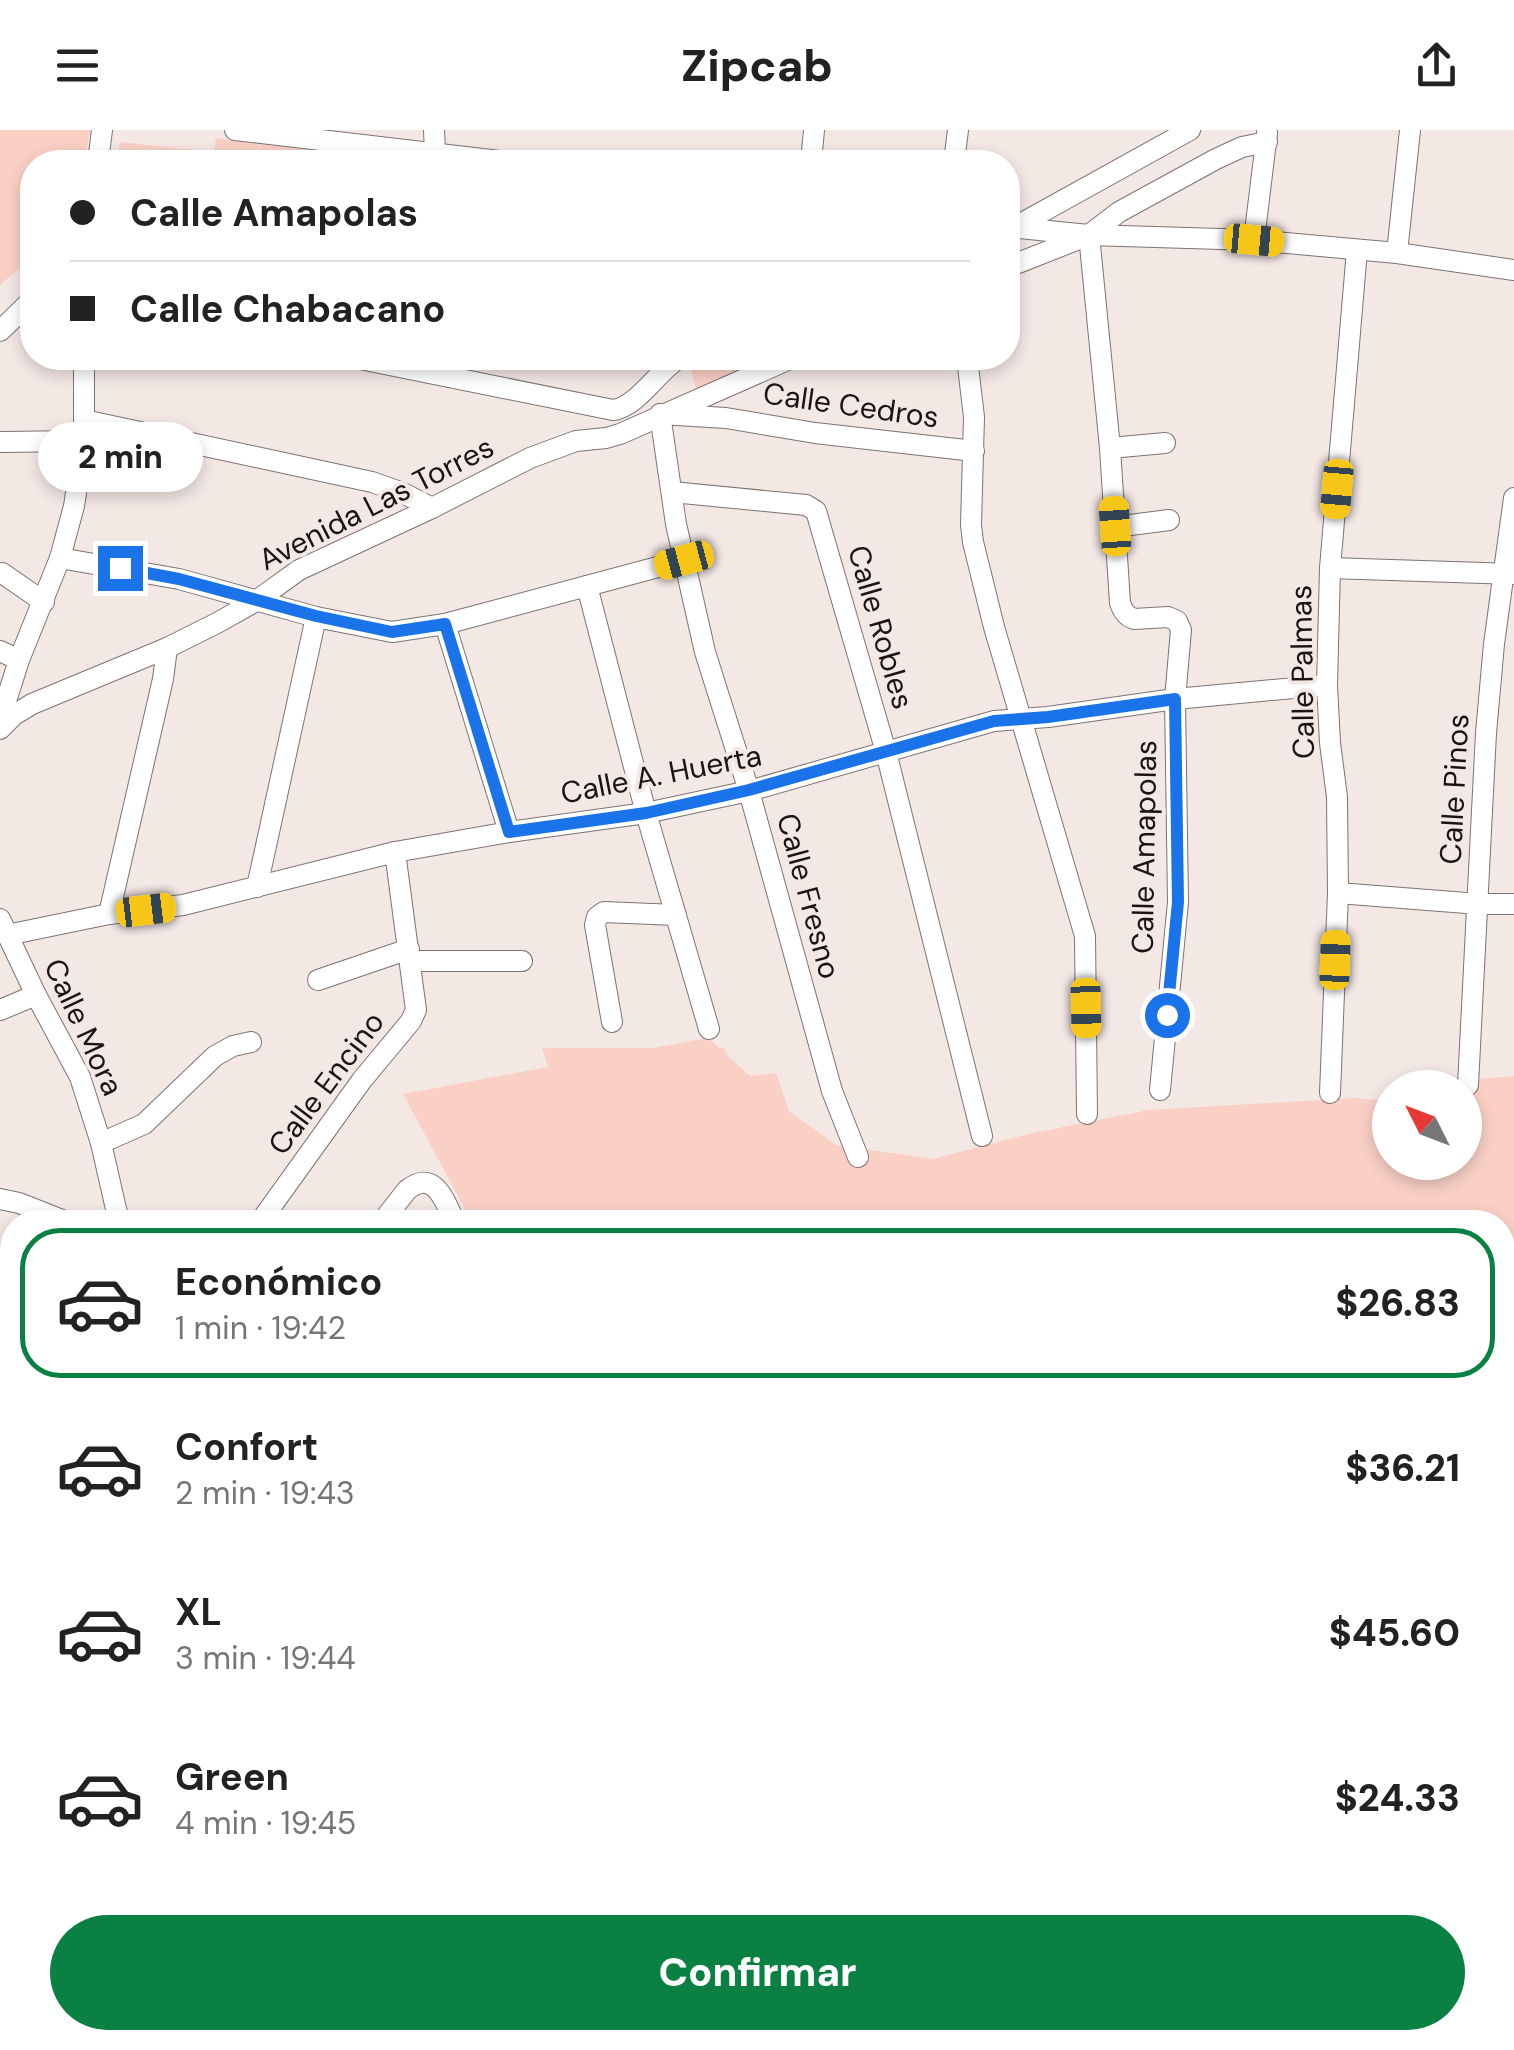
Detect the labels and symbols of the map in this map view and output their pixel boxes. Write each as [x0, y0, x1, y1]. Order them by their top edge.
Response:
car [1223, 222, 1285, 258]
street label: Calle Cedros [761, 373, 941, 437]
callout: 2 min [38, 423, 202, 493]
street label: Avenida Las Torres [252, 427, 500, 579]
car [1319, 458, 1355, 520]
car [1098, 495, 1132, 557]
car [651, 538, 717, 582]
street label: Calle Robles [839, 541, 923, 713]
route end [98, 546, 143, 591]
street label: Calle Palmas [1281, 585, 1323, 759]
street label: Calle Pinos [1431, 713, 1477, 865]
street label: Calle A. Huerta [557, 735, 765, 813]
street label: Calle Amapolas [1123, 740, 1165, 954]
street label: Calle Fresno [768, 809, 850, 983]
car [114, 891, 178, 929]
car [1319, 929, 1351, 991]
street label: Calle Mora [35, 952, 133, 1102]
car [1070, 978, 1102, 1038]
route start [1145, 993, 1190, 1038]
street label: Calle Encino [259, 1003, 393, 1163]
north arrow [1372, 1070, 1482, 1180]

